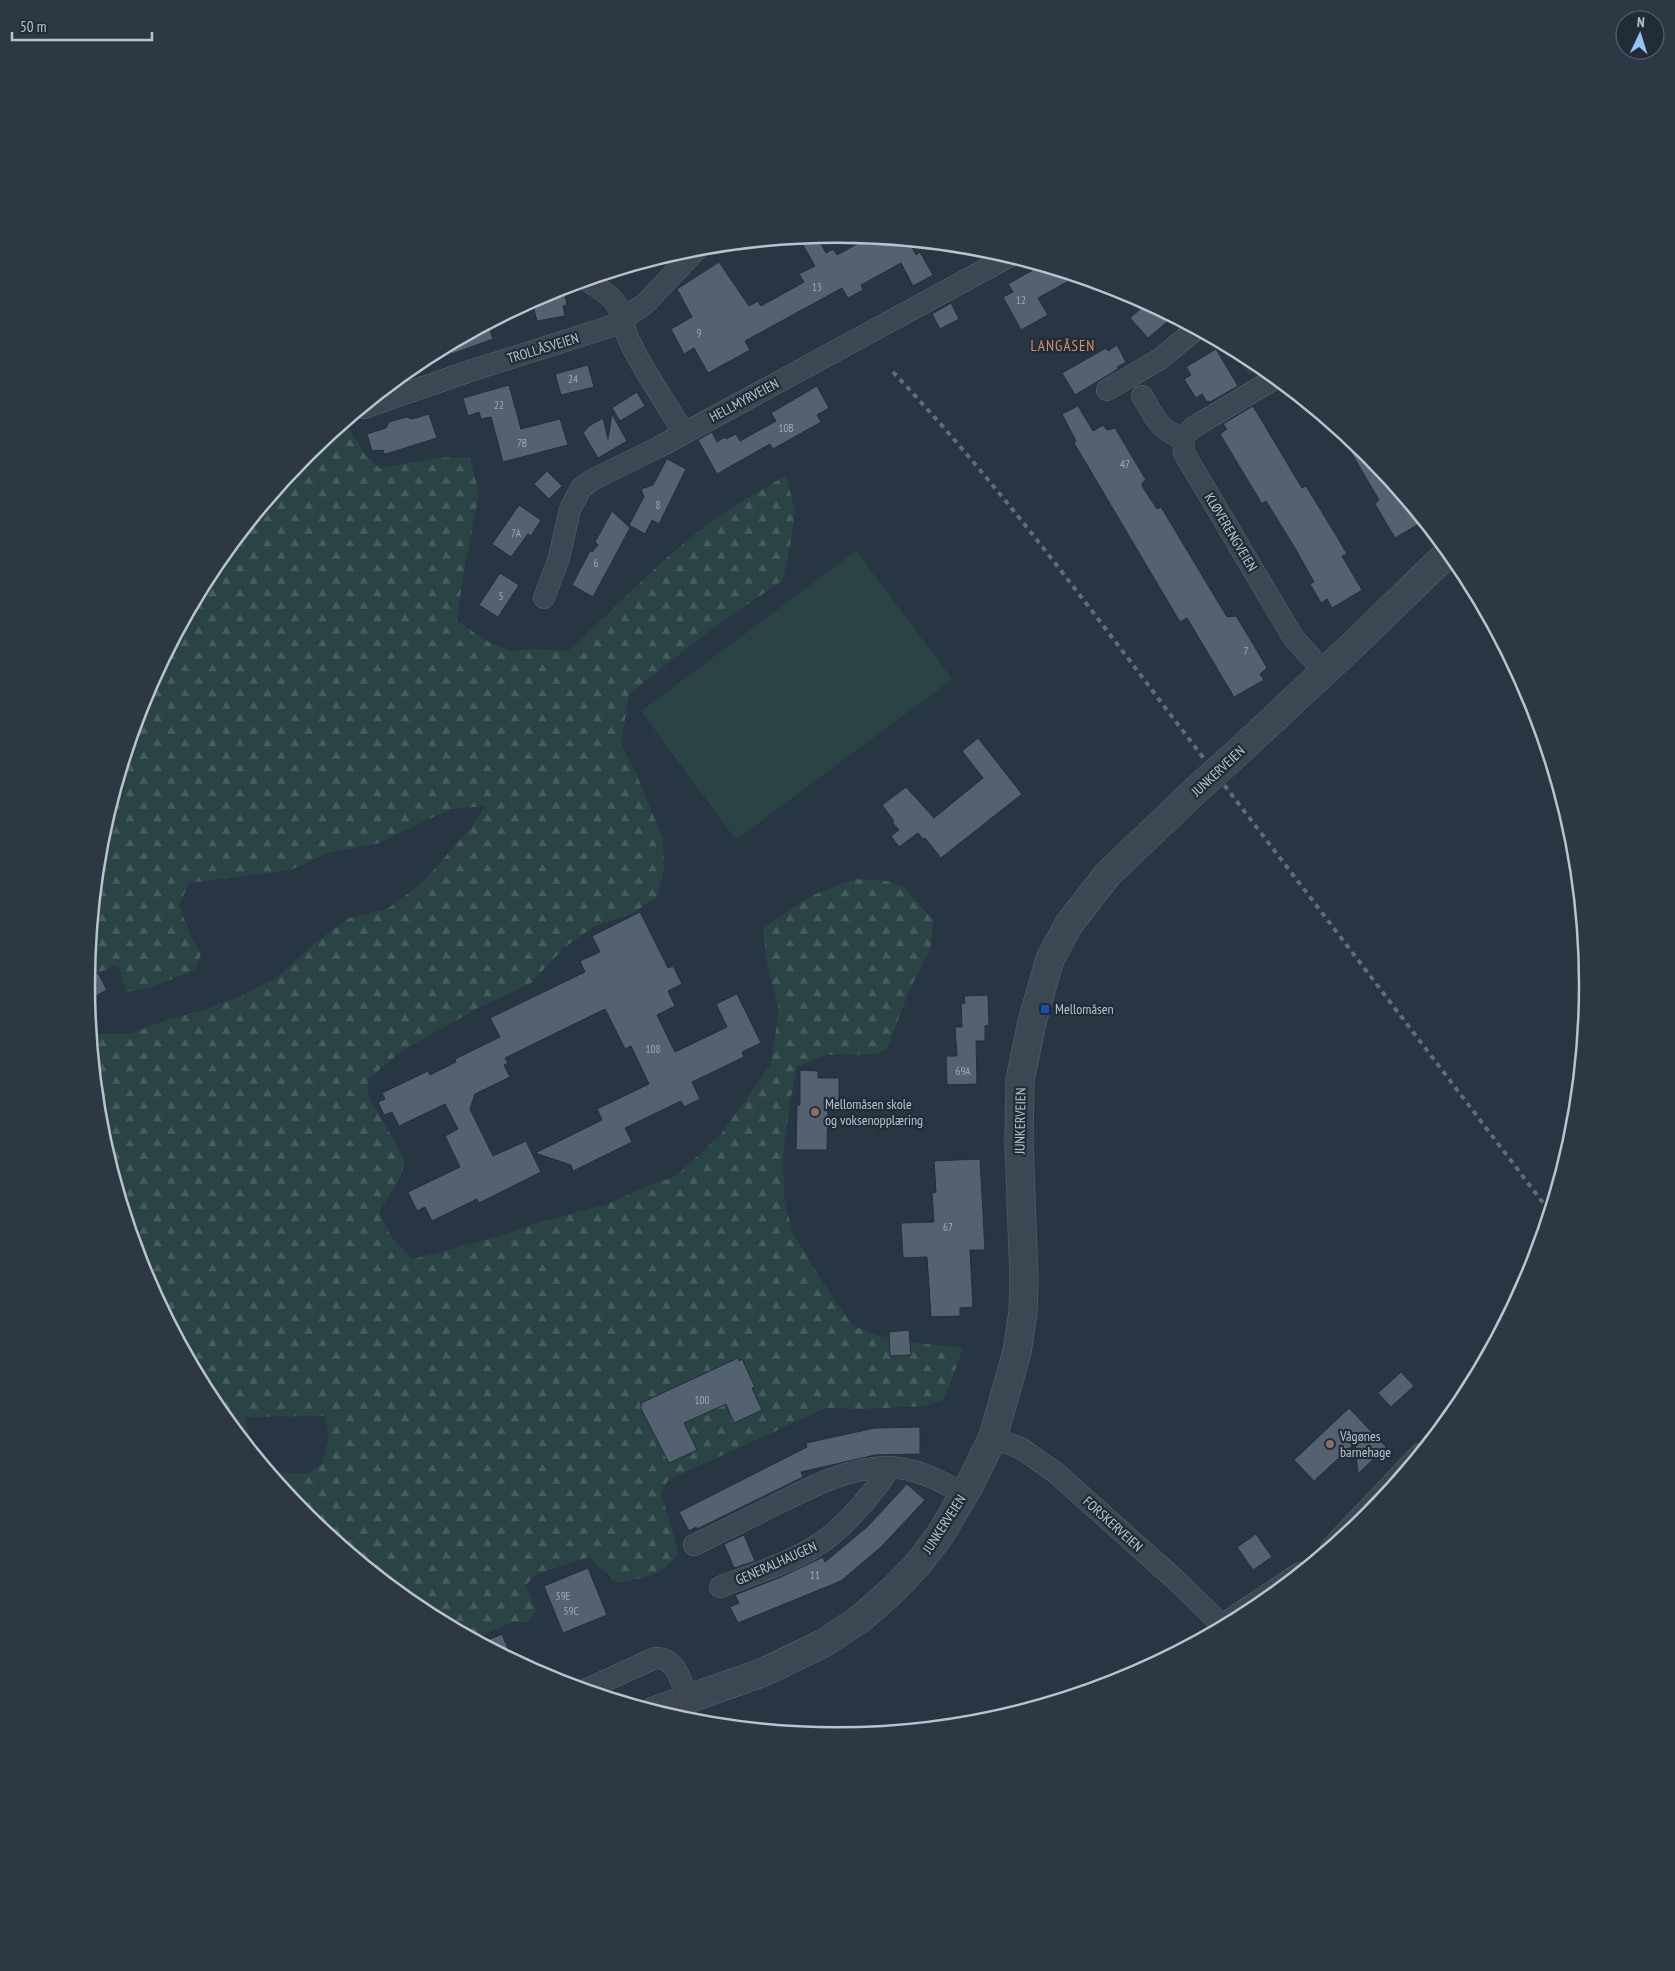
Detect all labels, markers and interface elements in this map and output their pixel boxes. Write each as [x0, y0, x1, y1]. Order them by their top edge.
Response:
scale bar [12, 10, 152, 42]
north arrow [1615, 10, 1665, 60]
text: N [1637, 13, 1645, 31]
text: 50 m [20, 17, 46, 36]
house number: 13 [812, 280, 822, 294]
house number: 12 [1016, 293, 1026, 307]
house number: 9 [697, 326, 702, 340]
street label: TROLLÅSVEIEN [505, 329, 581, 367]
district label: LANGÅSEN [1031, 336, 1095, 355]
house number: 24 [568, 372, 578, 386]
street label: HELLMYRVEIEN [706, 374, 782, 426]
house number: 22 [494, 398, 504, 412]
house number: 10B [778, 421, 794, 435]
house number: 7B [517, 436, 527, 450]
house number: 47 [1120, 457, 1130, 471]
street label: KLØVERENGVEIEN [1201, 490, 1261, 574]
house number: 8 [656, 498, 661, 512]
house number: 7A [511, 526, 522, 540]
house number: 6 [594, 556, 599, 570]
house number: 5 [499, 589, 504, 603]
house number: 7 [1244, 644, 1249, 658]
street label: JUNKERVEIEN [1187, 742, 1248, 801]
place label: Mellomåsen [1055, 1000, 1114, 1018]
marker: Mellomåsen [1039, 1003, 1051, 1015]
house number: 108 [646, 1042, 660, 1056]
house number: 69A [955, 1064, 971, 1078]
street label: JUNKERVEIEN [1010, 1088, 1030, 1155]
place label: Mellomåsen skole og voksenopplæring [825, 1095, 923, 1129]
marker: Mellomåsen skole og voksenopplæring [809, 1106, 821, 1118]
house number: 67 [943, 1220, 953, 1234]
house number: 100 [695, 1393, 709, 1407]
place label: Vågønes barnehage [1339, 1427, 1391, 1461]
marker: Vågønes barnehage [1324, 1438, 1336, 1450]
street label: JUNKERVEIEN [918, 1491, 970, 1558]
street label: FORSKERVEIEN [1079, 1492, 1147, 1556]
street label: GENERALHAUGEN [733, 1537, 819, 1589]
house number: 11 [810, 1568, 820, 1582]
house number: 59E [556, 1589, 571, 1603]
house number: 59C [564, 1604, 578, 1618]

